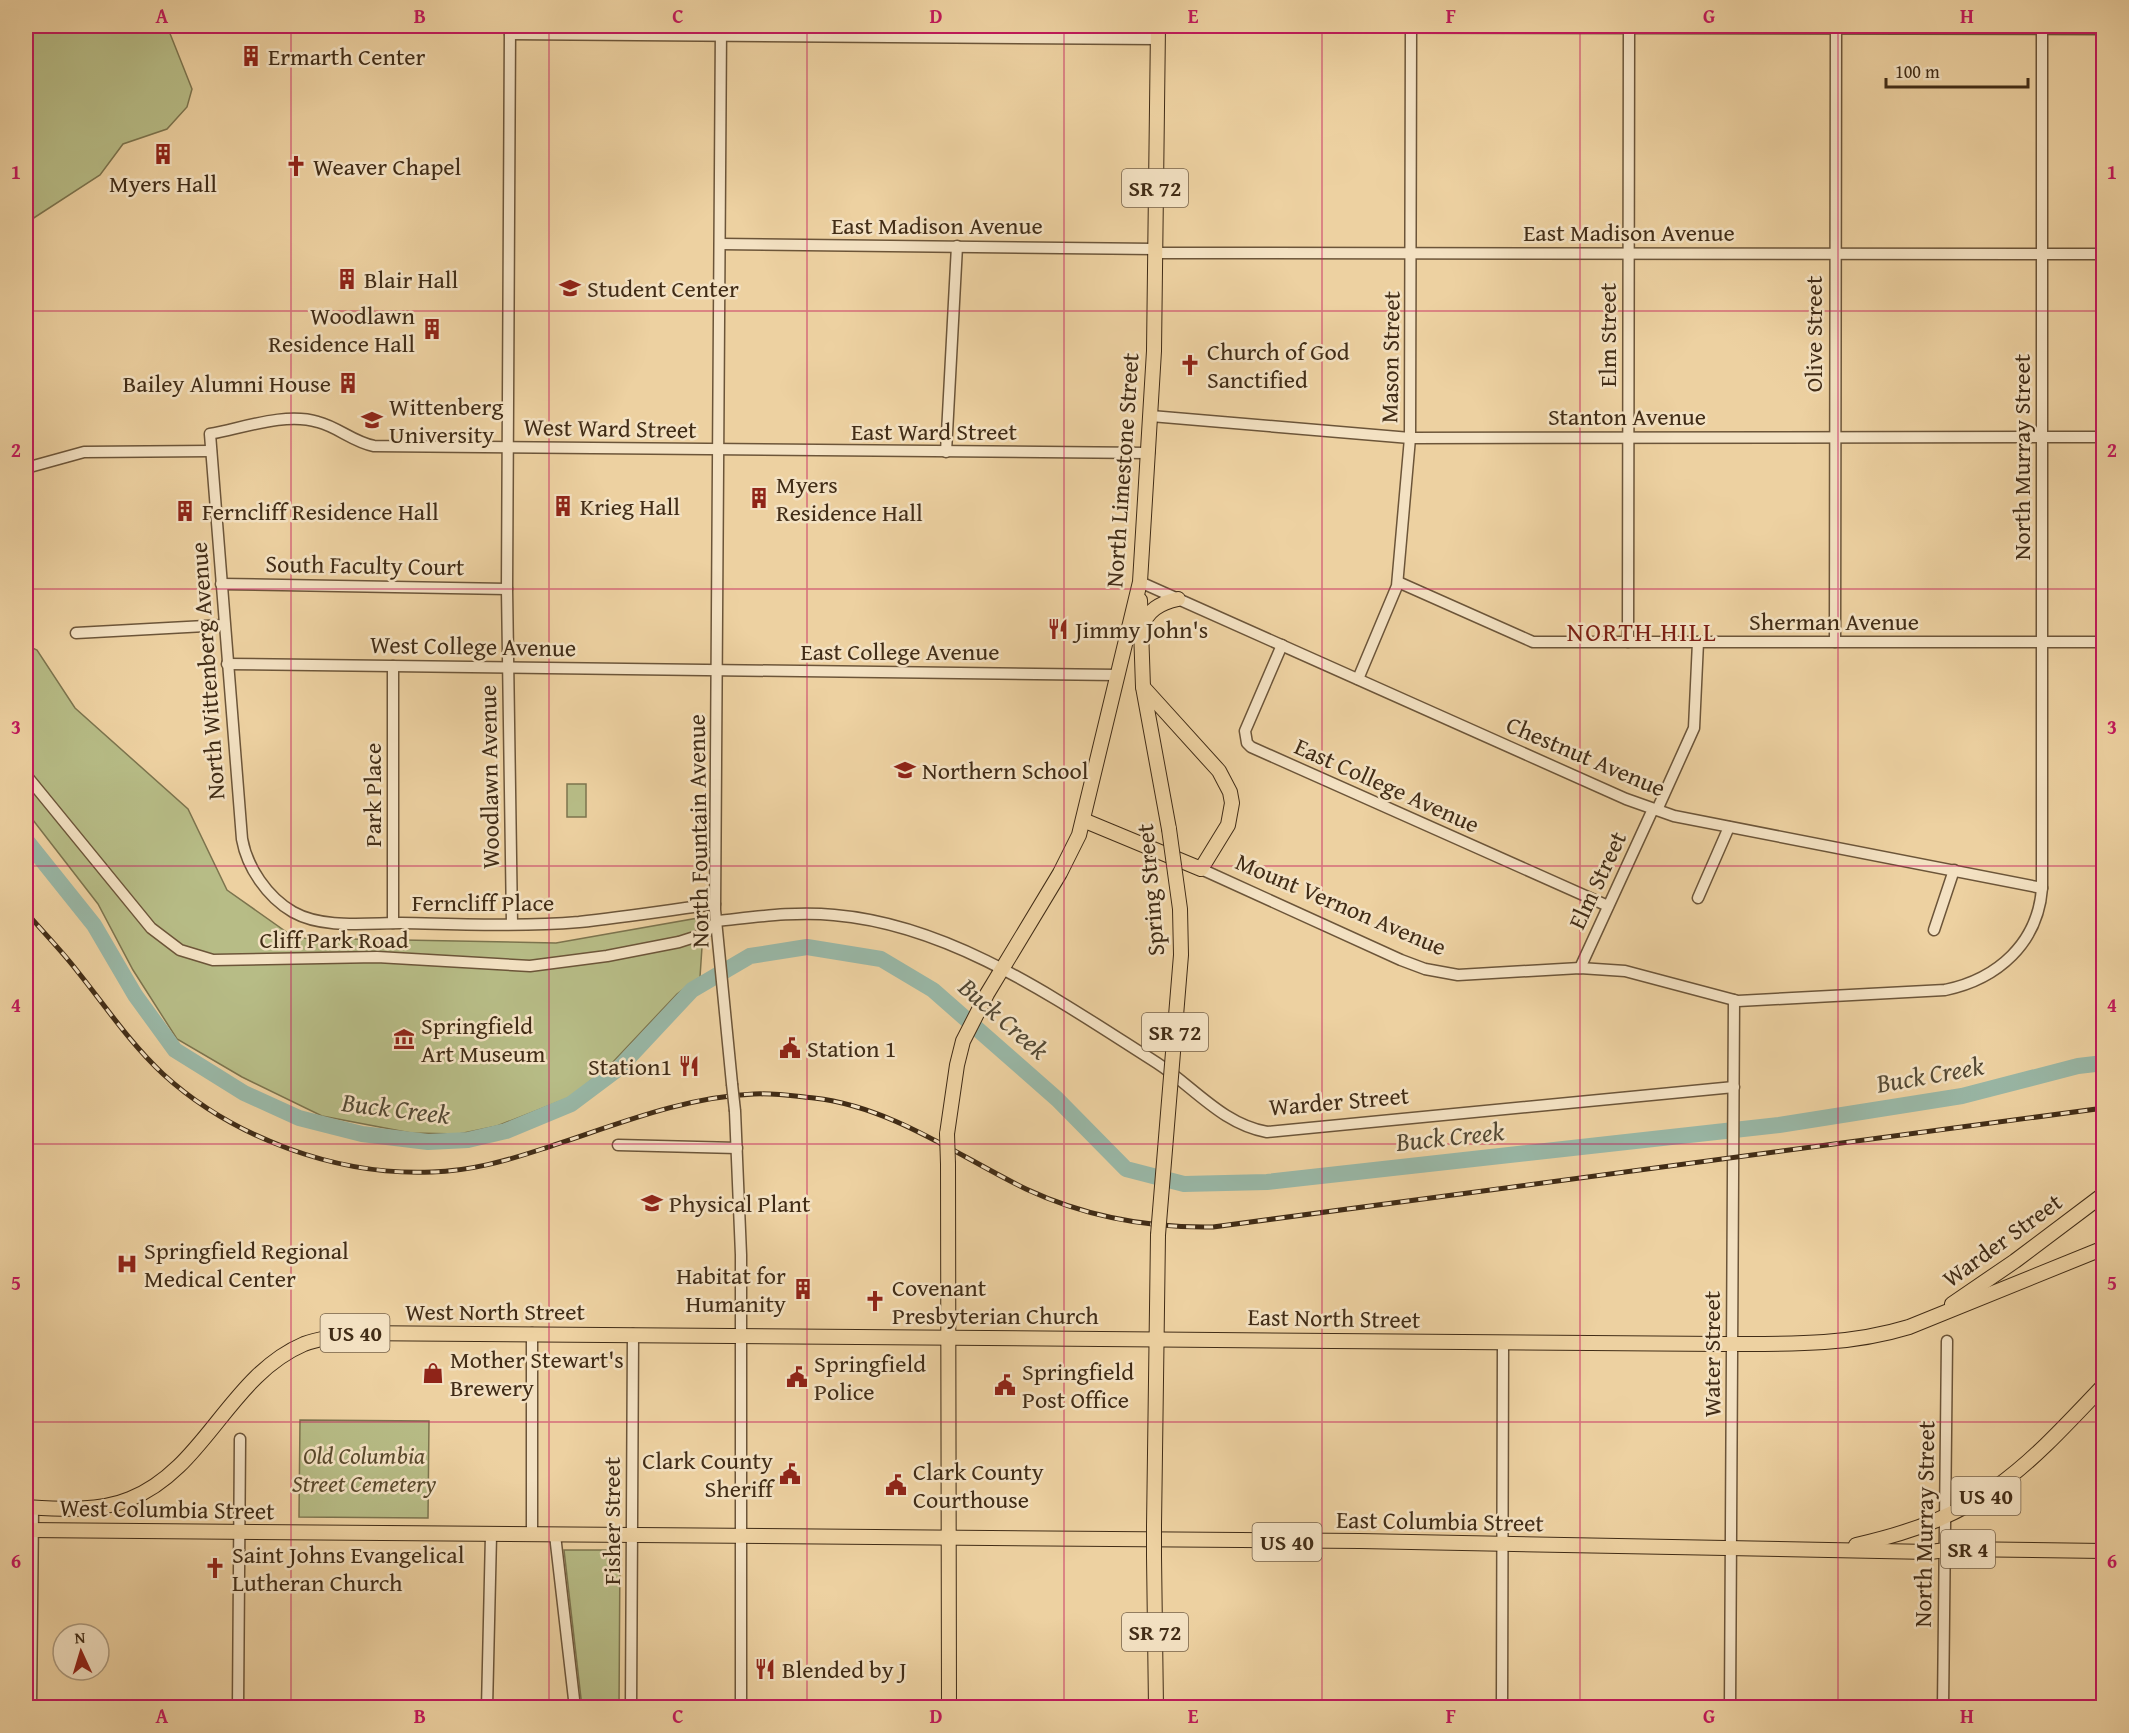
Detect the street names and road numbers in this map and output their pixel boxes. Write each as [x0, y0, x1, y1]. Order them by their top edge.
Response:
road number: SR 72 [1122, 169, 1188, 207]
street label: East Madison Avenue [831, 208, 1043, 243]
street label: East Madison Avenue [1523, 215, 1735, 250]
street label: Olive Street [1796, 275, 1831, 392]
street label: Elm Street [1590, 282, 1625, 387]
street label: Mason Street [1371, 290, 1409, 423]
street label: North Limestone Street [1096, 351, 1148, 589]
street label: North Murray Street [2004, 353, 2039, 560]
street label: Stanton Avenue [1548, 399, 1706, 434]
street label: West Ward Street [523, 409, 697, 447]
street label: East Ward Street [851, 414, 1018, 449]
street label: North Wittenberg Avenue [181, 541, 233, 801]
street label: South Faculty Court [265, 546, 465, 584]
street label: Sherman Avenue [1749, 604, 1919, 639]
street label: West College Avenue [370, 627, 576, 665]
street label: East College Avenue [800, 634, 1000, 669]
street label: Woodlawn Avenue [470, 685, 508, 869]
street label: Chestnut Avenue [1501, 707, 1671, 805]
street label: North Fountain Avenue [678, 714, 718, 948]
street label: East College Avenue [1289, 729, 1485, 841]
street label: Park Place [355, 743, 390, 847]
street label: Spring Street [1127, 822, 1173, 958]
street label: Elm Street [1559, 825, 1635, 935]
street label: Mount Vernon Avenue [1230, 844, 1452, 964]
street label: Ferncliff Place [412, 885, 554, 920]
street label: Cliff Park Road [259, 922, 409, 957]
road number: SR 72 [1142, 1013, 1208, 1051]
street label: Warder Street [1268, 1077, 1411, 1125]
street label: Warder Street [1935, 1184, 2070, 1295]
street label: Water Street [1694, 1290, 1729, 1417]
street label: West North Street [405, 1294, 585, 1329]
street label: East North Street [1247, 1299, 1421, 1337]
road number: US 40 [320, 1314, 389, 1352]
street label: North Murray Street [1905, 1420, 1943, 1628]
street label: Fisher Street [594, 1456, 629, 1585]
road number: US 40 [1952, 1477, 2020, 1515]
street label: West Columbia Street [59, 1490, 275, 1528]
street label: East Columbia Street [1336, 1502, 1545, 1540]
road number: US 40 [1252, 1523, 1322, 1561]
road number: SR 4 [1941, 1530, 1995, 1568]
road number: SR 72 [1122, 1613, 1188, 1651]

